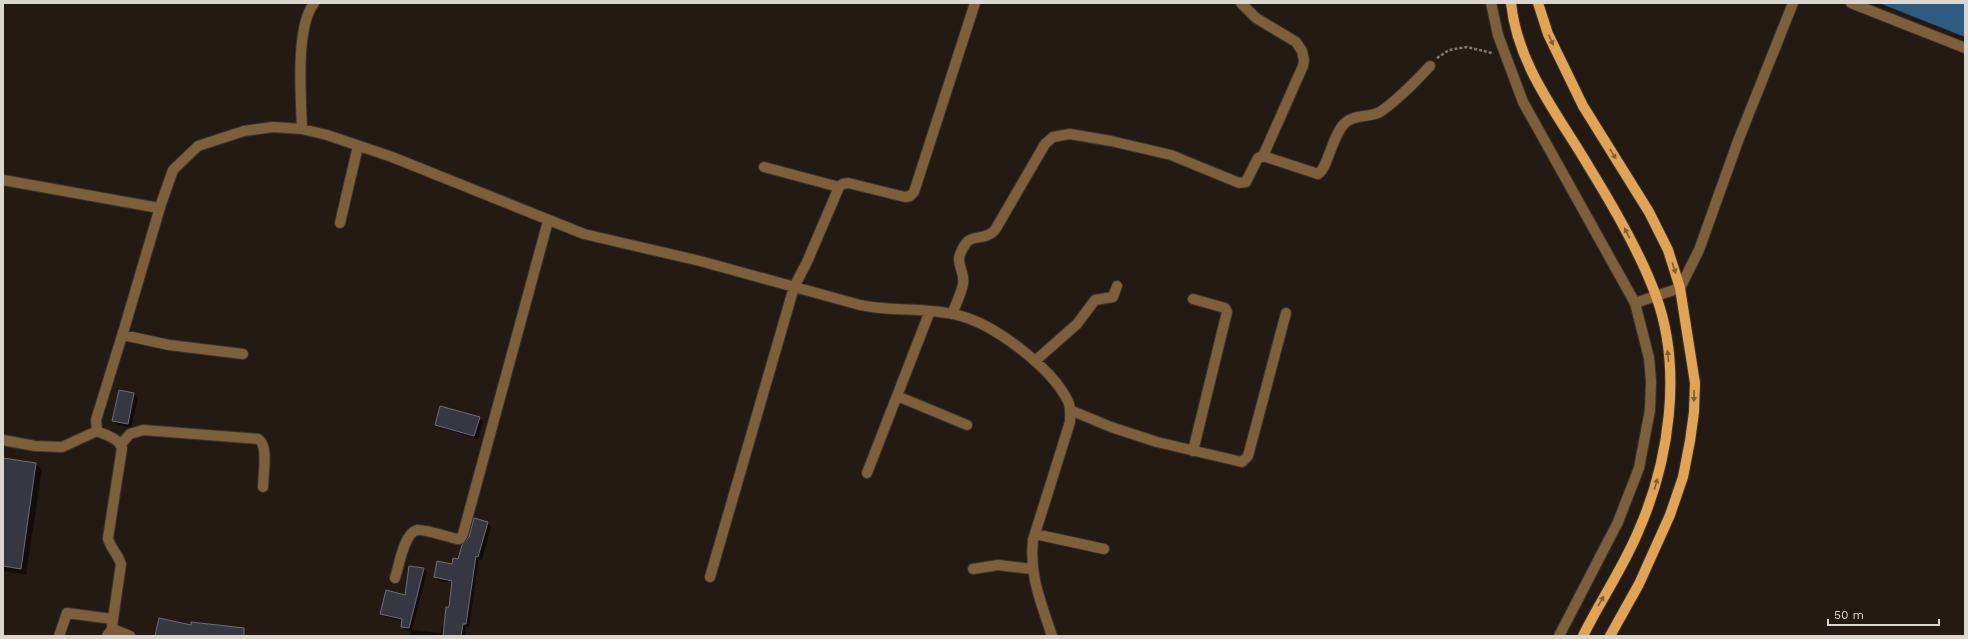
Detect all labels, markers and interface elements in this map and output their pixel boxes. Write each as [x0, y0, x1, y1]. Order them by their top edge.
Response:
one-way arrow [1548, 34, 1554, 45]
one-way arrow [1609, 148, 1616, 160]
one-way arrow [1623, 228, 1630, 239]
one-way arrow [1671, 262, 1677, 274]
one-way arrow [1665, 350, 1671, 362]
one-way arrow [1691, 390, 1697, 403]
one-way arrow [1653, 478, 1659, 490]
one-way arrow [1598, 596, 1605, 607]
scale bar [1828, 601, 1939, 627]
text: 50 m [1834, 608, 1864, 622]

